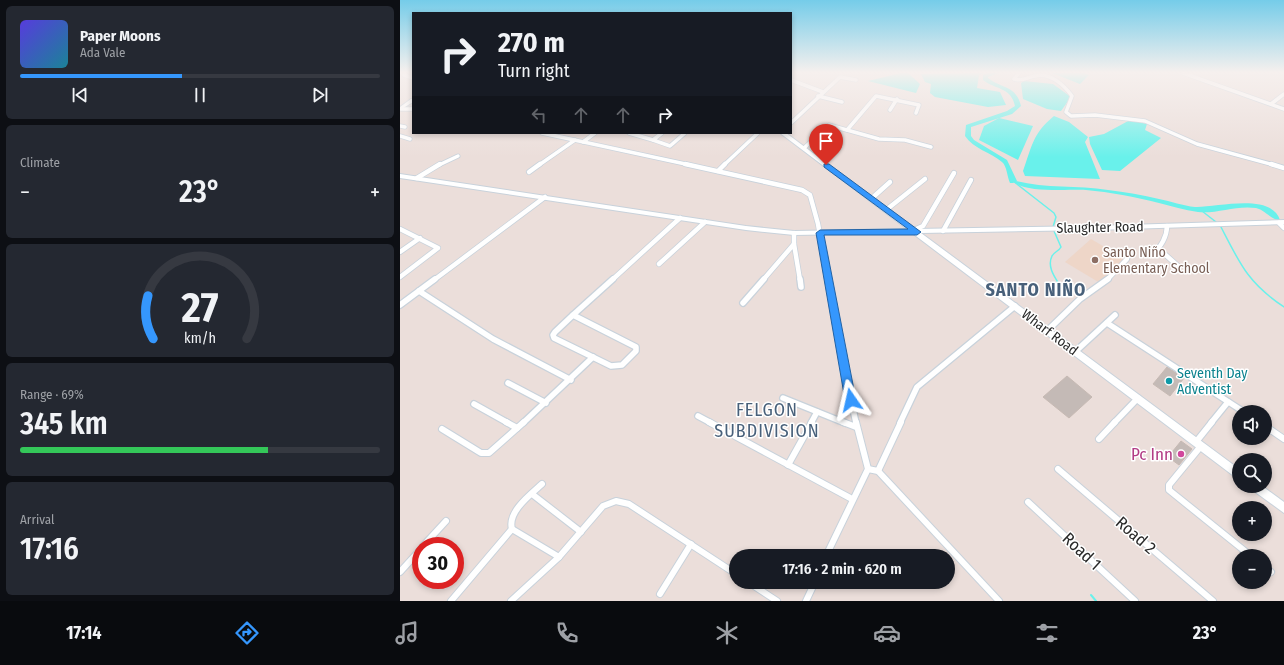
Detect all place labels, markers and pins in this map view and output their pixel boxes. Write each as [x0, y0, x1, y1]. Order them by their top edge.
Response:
pin [809, 124, 843, 165]
place label: Santo Niño Elementary School [1103, 244, 1210, 277]
marker: Santo Niño Elementary School [1090, 255, 1100, 265]
place label: Seventh Day Adventist [1177, 365, 1248, 398]
marker: Seventh Day Adventist [1164, 376, 1174, 386]
place label: Pc Inn [1131, 444, 1173, 465]
marker: Pc Inn [1176, 449, 1186, 459]

